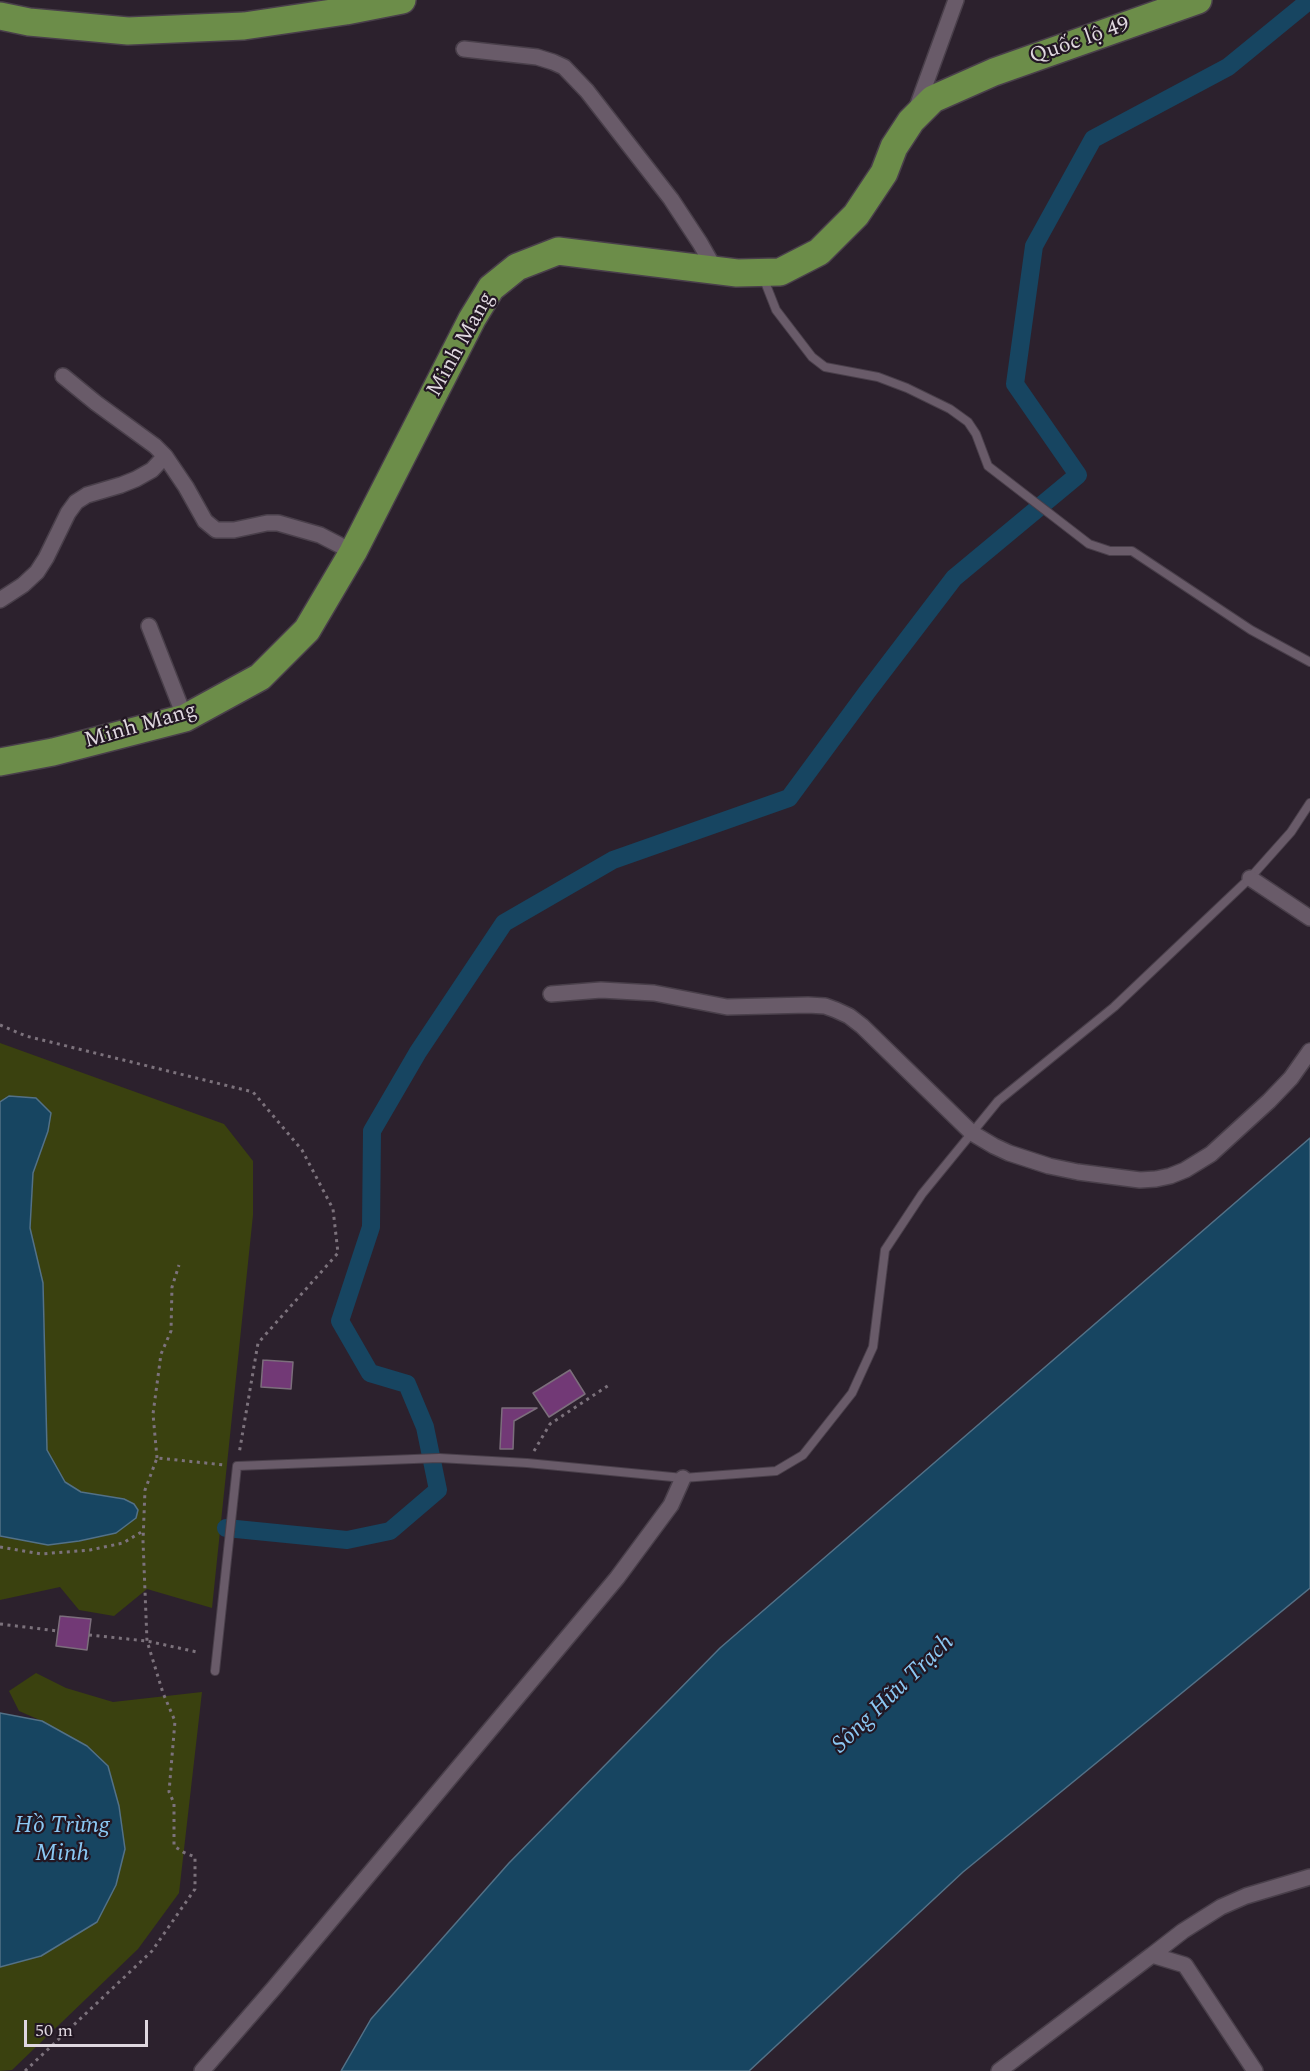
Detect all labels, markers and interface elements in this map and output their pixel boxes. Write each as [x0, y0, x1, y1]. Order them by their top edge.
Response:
street label: Quốc lộ 49 [1027, 13, 1133, 71]
street label: Minh Mang [422, 288, 502, 402]
street label: Minh Mang [82, 698, 200, 756]
water label: Sông Hữu Trạch [827, 1629, 961, 1761]
water label: Hồ Trừng Minh [15, 1813, 109, 1869]
scale bar [27, 2008, 152, 2046]
text: 50 m [35, 2017, 73, 2044]

